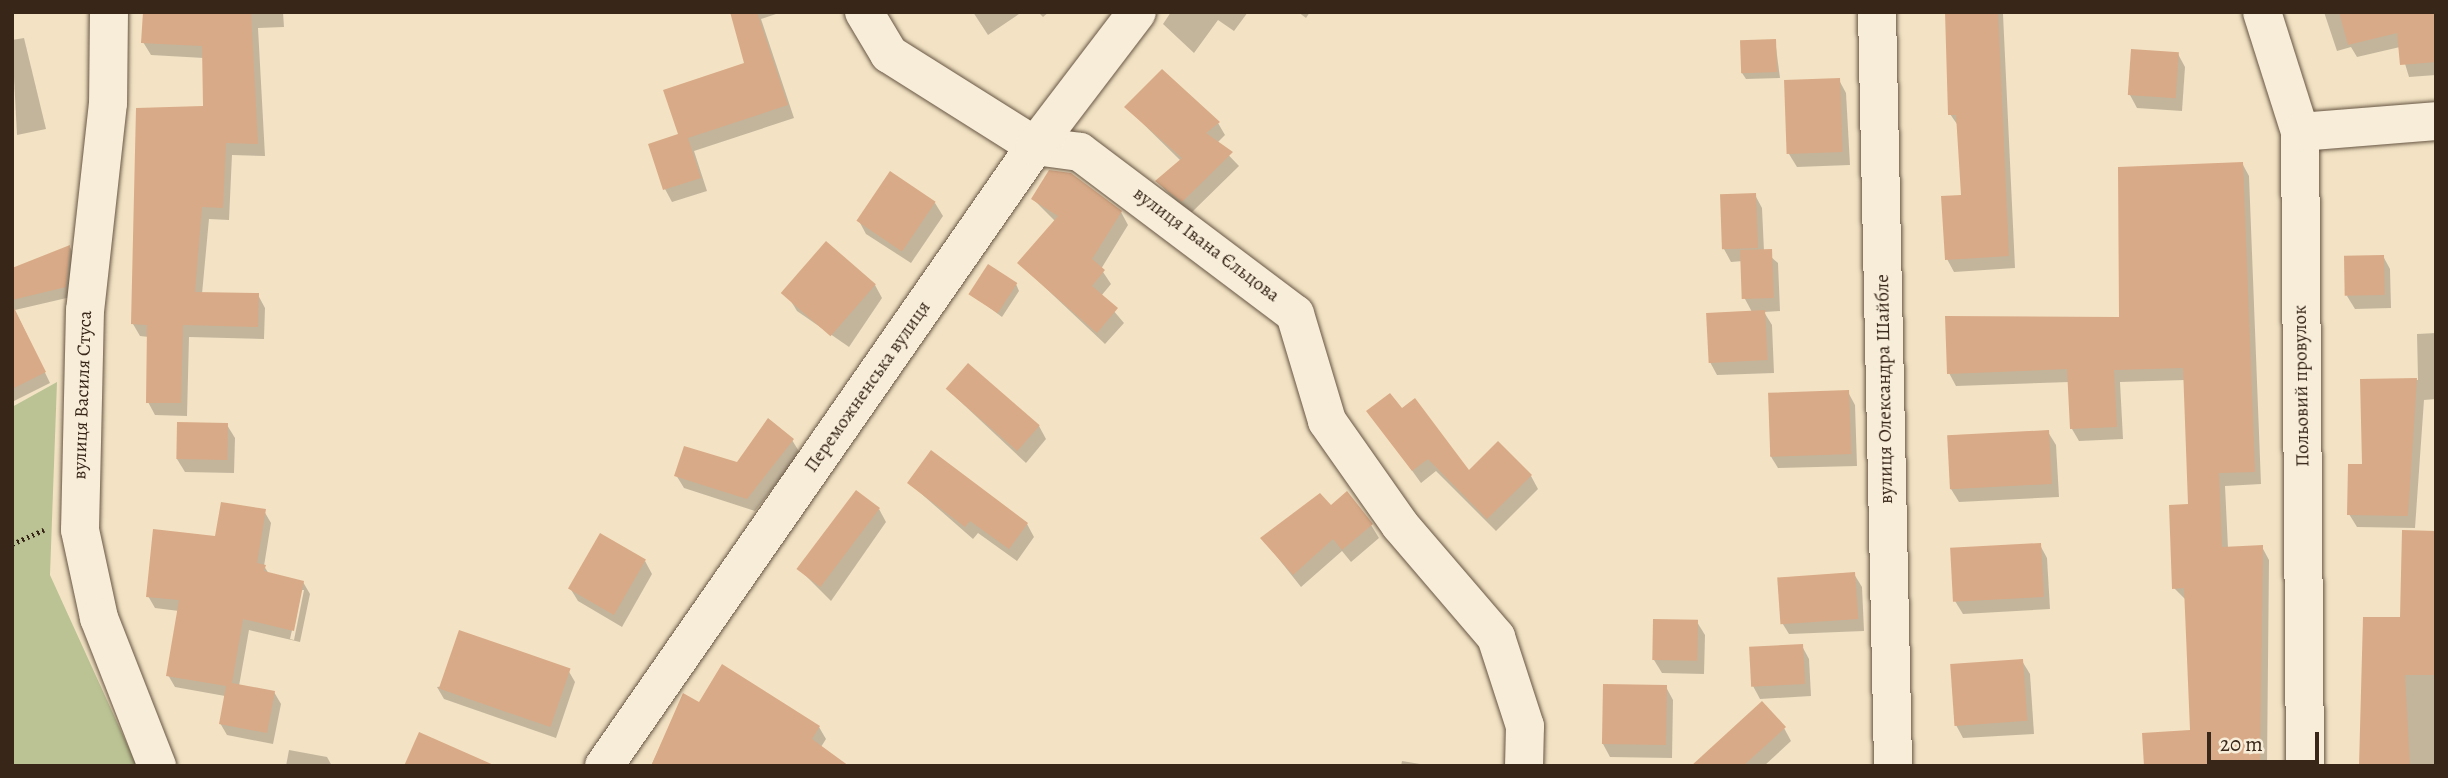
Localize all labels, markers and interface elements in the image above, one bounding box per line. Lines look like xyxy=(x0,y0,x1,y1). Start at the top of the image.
street label: вулиця Івана Єльцова xyxy=(1128,183,1284,307)
street label: вулиця Олександра Шайбле xyxy=(1872,274,1898,504)
street label: Переможненська вулиця xyxy=(800,297,936,477)
street label: Польовий провулок xyxy=(2289,305,2315,467)
street label: вулиця Василя Стуса xyxy=(69,310,97,480)
scale bar xyxy=(2210,718,2322,762)
text: 20 m xyxy=(2220,730,2263,758)

